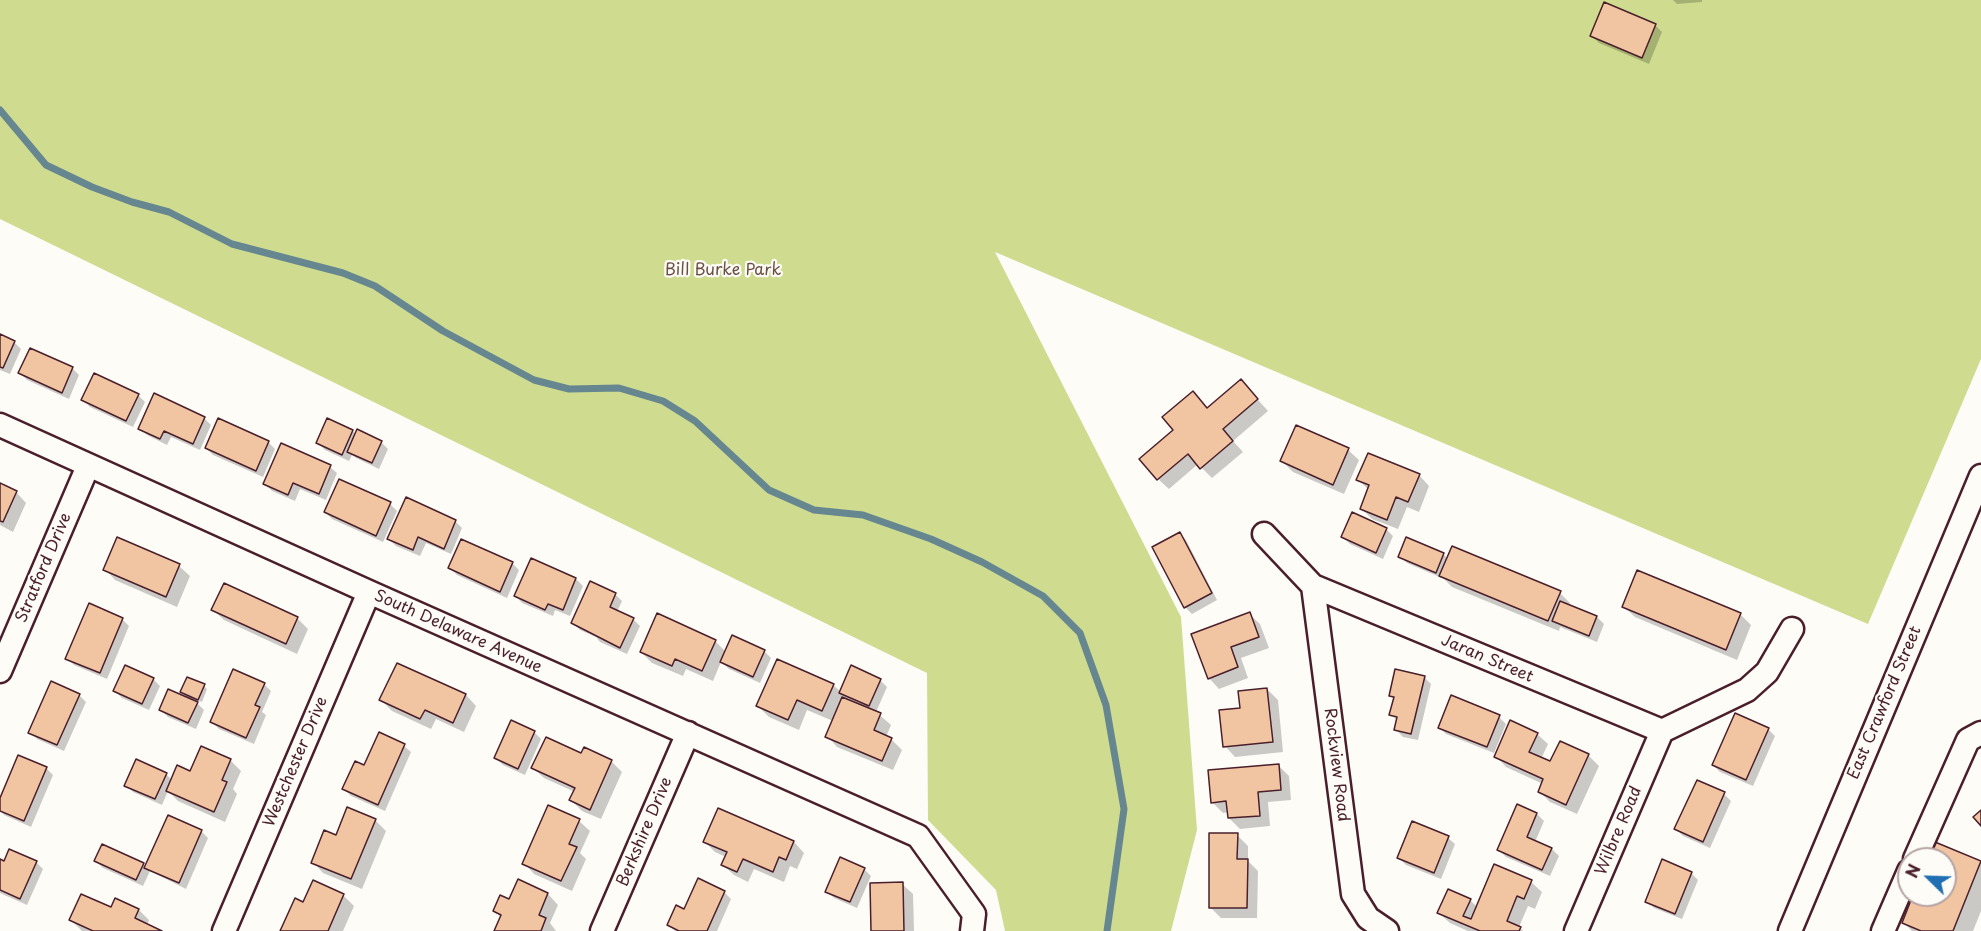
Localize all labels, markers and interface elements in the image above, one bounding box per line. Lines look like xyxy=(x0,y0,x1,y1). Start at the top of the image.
park label: Bill Burke Park xyxy=(665,261,781,281)
street label: Stratford Drive xyxy=(12,510,76,626)
street label: South Delaware Avenue xyxy=(371,586,545,678)
street label: East Crawford Street xyxy=(1844,624,1926,782)
street label: Jaran Street xyxy=(1438,631,1536,687)
street label: Westchester Drive xyxy=(260,694,332,830)
street label: Rockview Road xyxy=(1319,707,1353,823)
street label: Berkshire Drive xyxy=(613,774,677,890)
street label: Wilbre Road xyxy=(1592,784,1646,878)
north arrow xyxy=(1897,847,1957,907)
text: N xyxy=(1899,860,1926,881)

